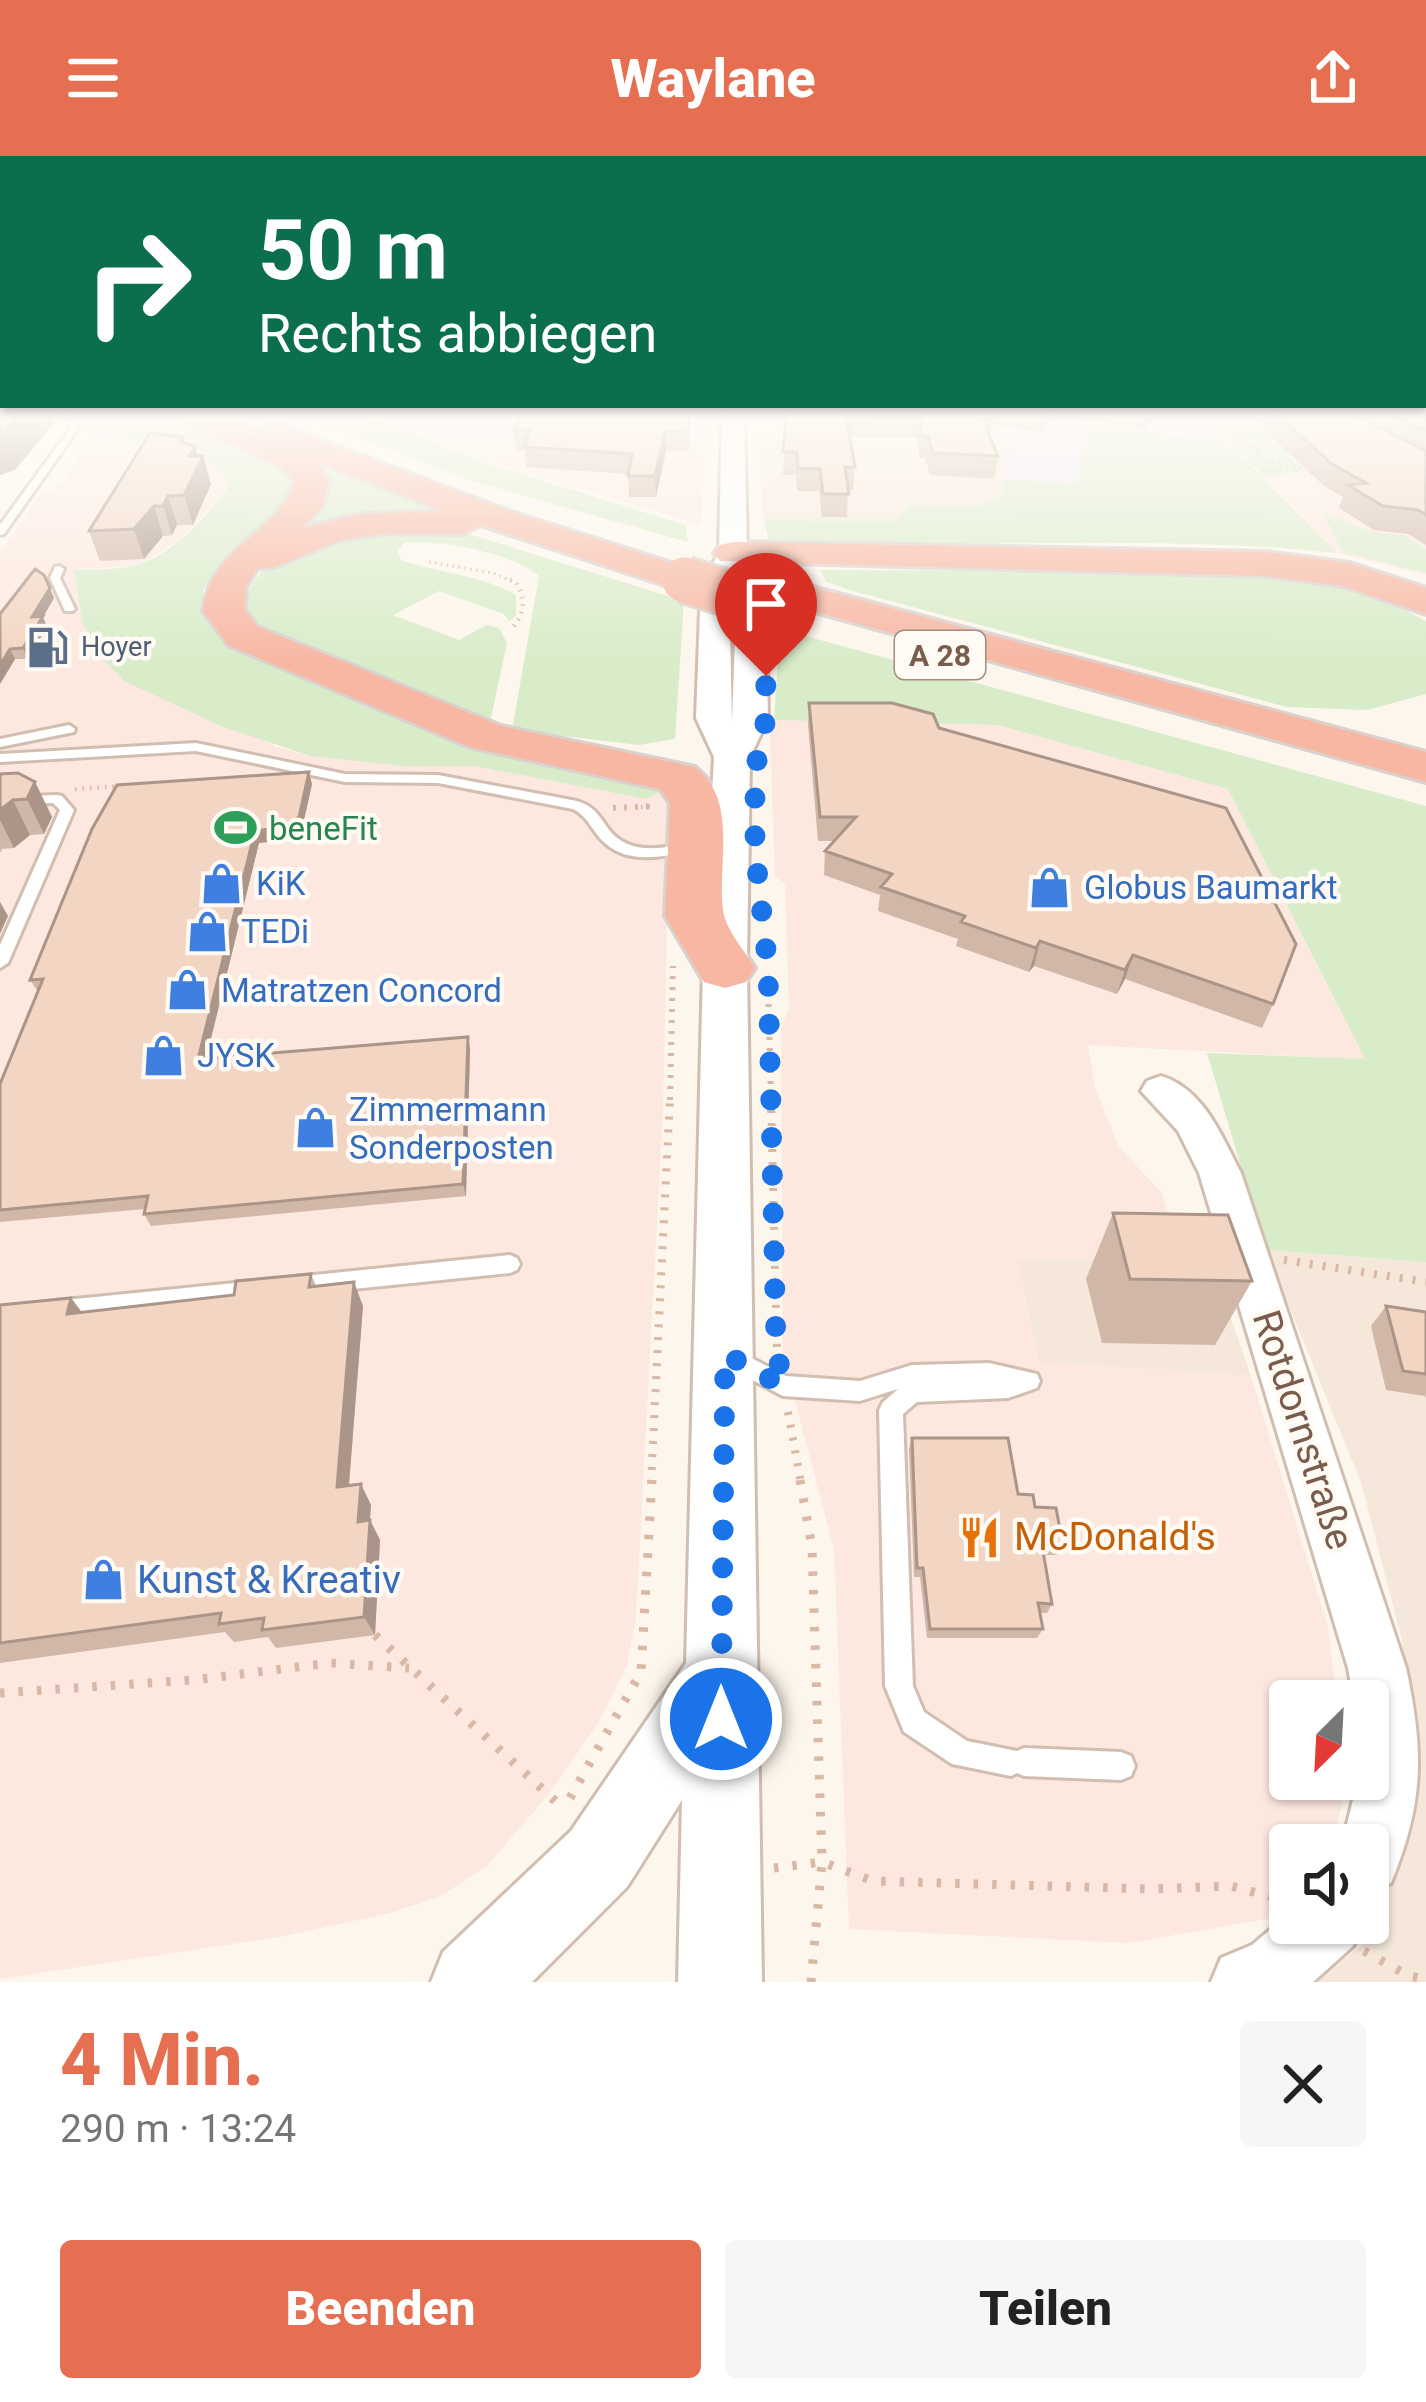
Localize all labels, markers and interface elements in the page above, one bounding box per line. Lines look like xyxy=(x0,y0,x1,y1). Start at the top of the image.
icon: menu xyxy=(60,45,126,111)
icon: share xyxy=(1300,45,1366,111)
text: Waylane xyxy=(610,47,816,110)
text: 50 m xyxy=(258,201,448,300)
icon: right xyxy=(60,204,216,360)
text: Rechts abbiegen xyxy=(258,302,657,365)
pin xyxy=(715,553,817,676)
icon: arrive xyxy=(733,571,799,637)
fuel station icon: Hoyer xyxy=(24,624,70,670)
place label: Hoyer xyxy=(81,631,152,663)
road number: A 28 xyxy=(895,631,985,679)
sports icon: beneFit xyxy=(212,805,258,851)
place label: beneFit xyxy=(269,809,378,848)
shop icon: KiK xyxy=(199,860,245,906)
place label: KiK xyxy=(256,864,306,903)
shop icon: Globus Baumarkt xyxy=(1027,864,1073,910)
place label: Globus Baumarkt xyxy=(1084,868,1338,907)
shop icon: TEDi xyxy=(184,908,230,954)
place label: TEDi xyxy=(241,912,309,951)
shop icon: Matratzen Concord xyxy=(164,967,210,1013)
place label: Matratzen Concord xyxy=(221,971,502,1010)
shop icon: JYSK xyxy=(140,1032,186,1078)
place label: JYSK xyxy=(197,1036,275,1075)
place label: Zimmermann Sonderposten xyxy=(349,1090,554,1167)
shop icon: Zimmermann Sonderposten xyxy=(292,1105,338,1151)
street label: Rotdornstraße xyxy=(1243,1305,1363,1555)
restaurant icon: McDonald's xyxy=(957,1514,1003,1560)
place label: McDonald's xyxy=(1014,1514,1216,1560)
shop icon: Kunst & Kreativ xyxy=(80,1557,126,1603)
place label: Kunst & Kreativ xyxy=(137,1557,401,1603)
position arrow xyxy=(658,1656,784,1782)
north arrow xyxy=(1269,1680,1389,1800)
map controls xyxy=(1269,1680,1389,1944)
button: sound xyxy=(1269,1824,1389,1944)
text: 4 Min. xyxy=(60,2018,264,2103)
button: close xyxy=(1240,2021,1366,2147)
text: 290 m · 13:24 xyxy=(60,2106,296,2152)
button: Beenden xyxy=(60,2240,701,2378)
button: Teilen xyxy=(725,2240,1366,2378)

